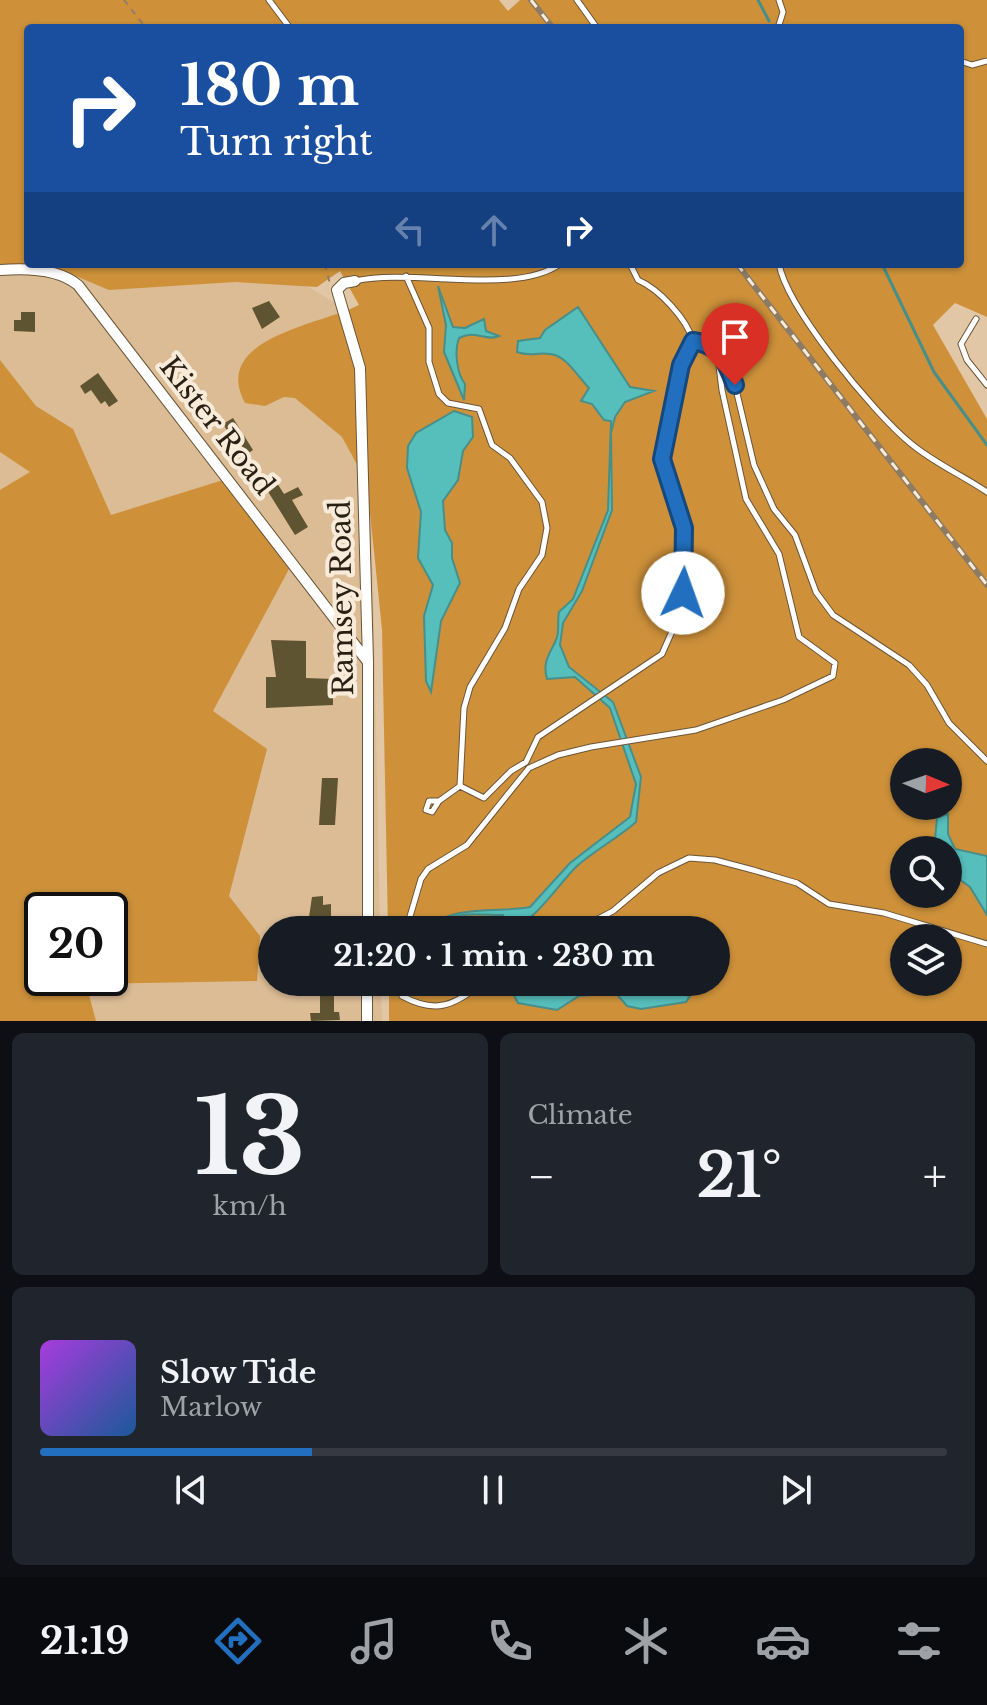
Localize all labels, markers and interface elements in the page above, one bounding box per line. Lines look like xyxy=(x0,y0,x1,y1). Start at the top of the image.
text: 180 m xyxy=(180,51,359,120)
icon: right xyxy=(48,56,152,160)
text: Turn right xyxy=(180,120,373,165)
icon: left xyxy=(388,208,432,252)
icon: ahead xyxy=(472,208,516,252)
icon: right xyxy=(556,208,600,252)
pin xyxy=(701,303,769,385)
icon: arrive xyxy=(713,315,757,359)
street label: Kister Road xyxy=(152,350,282,502)
street label: Ramsey Road xyxy=(323,500,361,696)
position arrow xyxy=(641,551,725,635)
north arrow xyxy=(890,748,962,820)
map controls xyxy=(890,748,962,996)
button: search xyxy=(890,836,962,908)
speed limit sign: 20 xyxy=(24,892,128,996)
button: layers xyxy=(890,924,962,996)
text: 21:20 · 1 min · 230 m xyxy=(333,937,655,974)
text: 13 xyxy=(194,1073,306,1202)
text: Climate xyxy=(528,1099,633,1131)
text: 21° xyxy=(696,1139,782,1213)
text: − xyxy=(528,1149,555,1204)
text: + xyxy=(923,1149,947,1204)
text: km/h xyxy=(213,1190,287,1222)
text: Slow Tide xyxy=(160,1354,316,1391)
text: Marlow xyxy=(160,1391,262,1423)
icon: previous xyxy=(169,1468,213,1512)
icon: pause xyxy=(471,1468,515,1512)
icon: next xyxy=(774,1468,818,1512)
icon: directions xyxy=(210,1613,266,1669)
icon: music xyxy=(346,1613,402,1669)
icon: phone xyxy=(482,1613,538,1669)
icon: climate xyxy=(618,1613,674,1669)
icon: car xyxy=(755,1613,811,1669)
icon: filters xyxy=(891,1613,947,1669)
text: 21:19 xyxy=(40,1619,129,1664)

